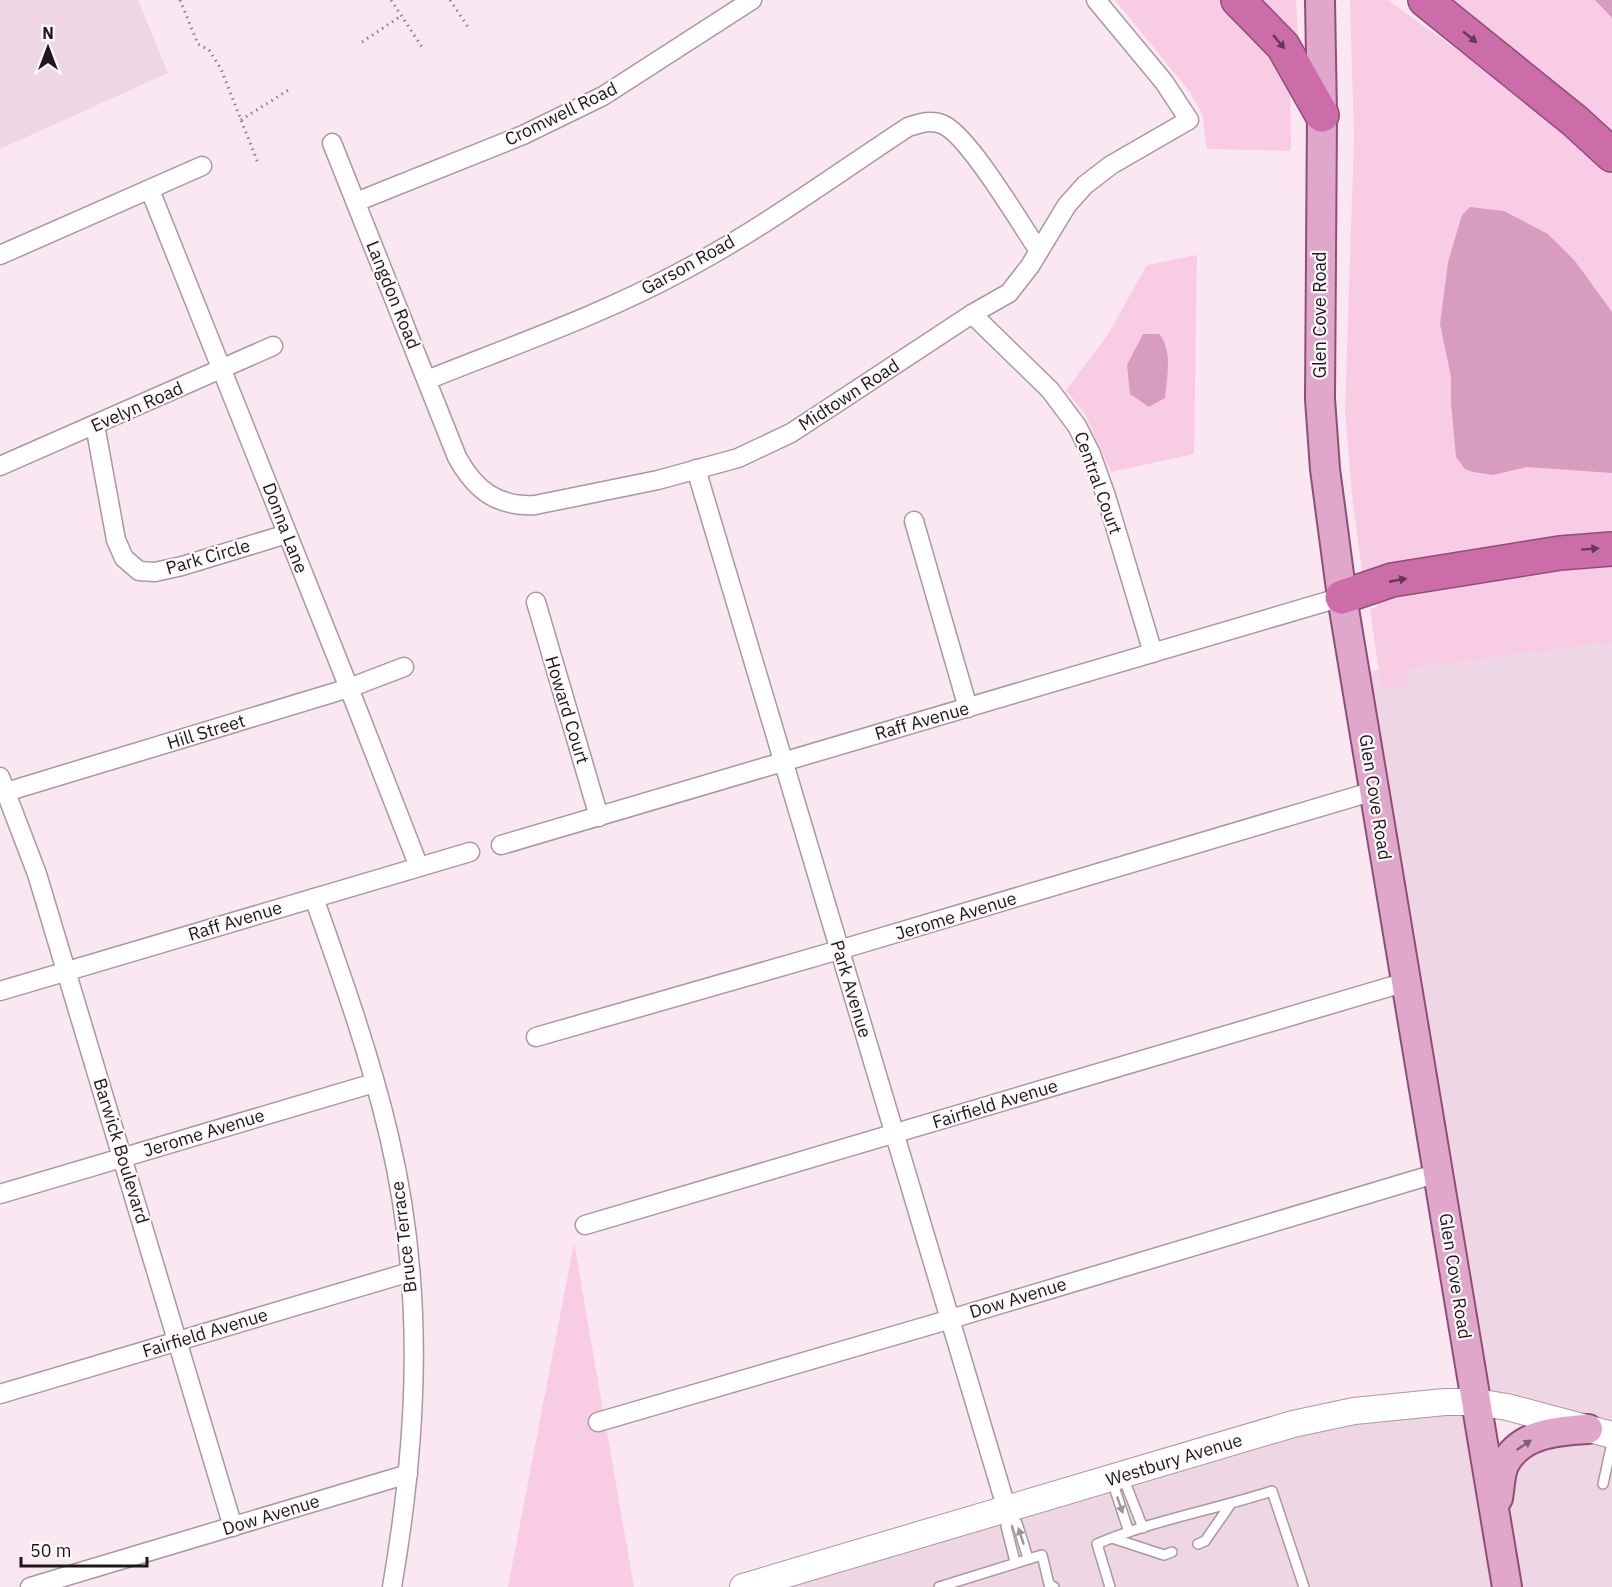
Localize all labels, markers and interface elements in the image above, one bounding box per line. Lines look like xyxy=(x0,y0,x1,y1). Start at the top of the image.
north arrow xyxy=(18,18,78,78)
text: N xyxy=(42,23,54,43)
one-way arrow xyxy=(1463,30,1478,42)
one-way arrow xyxy=(1272,34,1285,49)
street label: Cromwell Road xyxy=(501,76,621,151)
street label: Garson Road xyxy=(637,229,739,300)
street label: Langdon Road xyxy=(361,237,426,352)
street label: Glen Cove Road xyxy=(1308,251,1331,379)
street label: Midtown Road xyxy=(794,353,903,436)
street label: Evelyn Road xyxy=(87,376,187,437)
street label: Central Court xyxy=(1069,428,1128,537)
street label: Donna Lane xyxy=(258,479,313,576)
street label: Park Circle xyxy=(163,533,253,580)
one-way arrow xyxy=(1581,545,1600,554)
one-way arrow xyxy=(1388,575,1407,584)
street label: Howard Court xyxy=(540,653,595,767)
street label: Raff Avenue xyxy=(872,696,972,745)
street label: Hill Street xyxy=(164,709,248,754)
street label: Glen Cove Road xyxy=(1354,732,1397,861)
street label: Jerome Avenue xyxy=(892,886,1019,945)
street label: Raff Avenue xyxy=(185,895,285,946)
street label: Park Avenue xyxy=(826,937,877,1041)
street label: Fairfield Avenue xyxy=(929,1073,1060,1134)
street label: Barwick Boulevard xyxy=(88,1075,155,1226)
street label: Jerome Avenue xyxy=(140,1103,267,1162)
street label: Bruce Terrace xyxy=(385,1180,422,1294)
street label: Glen Cove Road xyxy=(1434,1211,1477,1340)
street label: Dow Avenue xyxy=(967,1272,1069,1323)
street label: Fairfield Avenue xyxy=(139,1302,270,1363)
street label: Westbury Avenue xyxy=(1103,1428,1245,1491)
one-way arrow xyxy=(1515,1439,1532,1450)
street label: Dow Avenue xyxy=(220,1489,322,1540)
one-way arrow xyxy=(1116,1497,1125,1515)
one-way arrow xyxy=(1016,1527,1026,1545)
scale bar xyxy=(21,1530,147,1568)
text: 50 m xyxy=(30,1539,72,1562)

